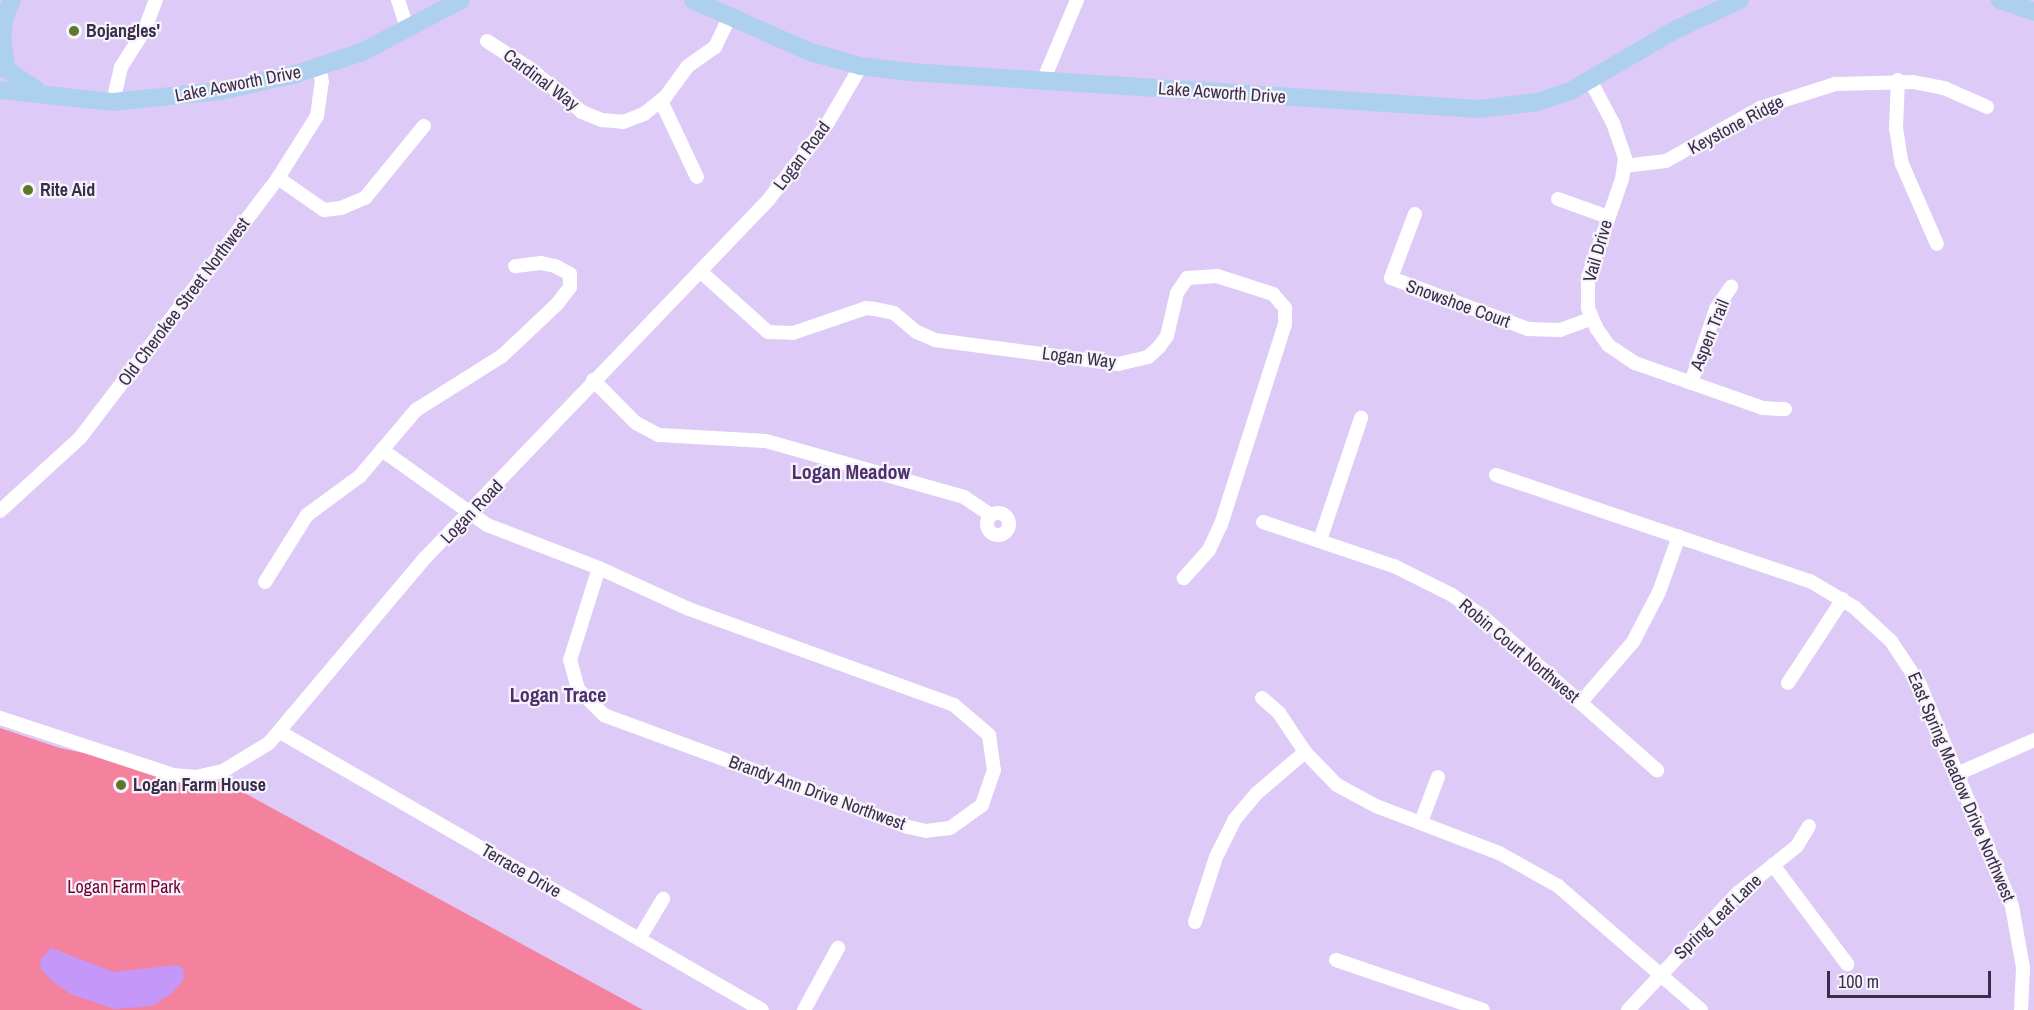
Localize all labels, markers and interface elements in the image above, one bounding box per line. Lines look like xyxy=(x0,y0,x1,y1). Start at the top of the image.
place label: Bojangles' xyxy=(86,20,160,42)
marker: Bojangles' xyxy=(67,24,81,38)
street label: Cardinal Way xyxy=(499,45,583,115)
street label: Lake Acworth Drive xyxy=(173,61,303,107)
street label: Lake Acworth Drive xyxy=(1157,78,1287,108)
street label: Keystone Ridge xyxy=(1685,91,1787,159)
street label: Logan Road xyxy=(769,117,835,195)
place label: Rite Aid xyxy=(40,179,96,201)
marker: Rite Aid xyxy=(21,183,35,197)
street label: Old Cherokee Street Northwest xyxy=(114,214,254,390)
street label: Vail Drive xyxy=(1579,217,1617,285)
street label: Snowshoe Court xyxy=(1403,275,1513,333)
street label: Aspen Trail xyxy=(1686,296,1734,374)
street label: Logan Way xyxy=(1041,343,1117,373)
district label: Logan Meadow xyxy=(792,459,910,483)
street label: Logan Road xyxy=(436,476,508,548)
street label: Robin Court Northwest xyxy=(1455,594,1583,708)
street label: East Spring Meadow Drive Northwest xyxy=(1903,669,2019,905)
district label: Logan Trace xyxy=(510,682,606,706)
street label: Brandy Ann Drive Northwest xyxy=(725,751,909,835)
place label: Logan Farm House xyxy=(133,774,266,796)
marker: Logan Farm House xyxy=(114,778,128,792)
street label: Terrace Drive xyxy=(477,840,565,902)
street label: Spring Leaf Lane xyxy=(1670,870,1766,964)
park label: Logan Farm Park xyxy=(67,876,181,898)
scale bar xyxy=(1830,959,1994,997)
text: 100 m xyxy=(1838,969,1879,994)

